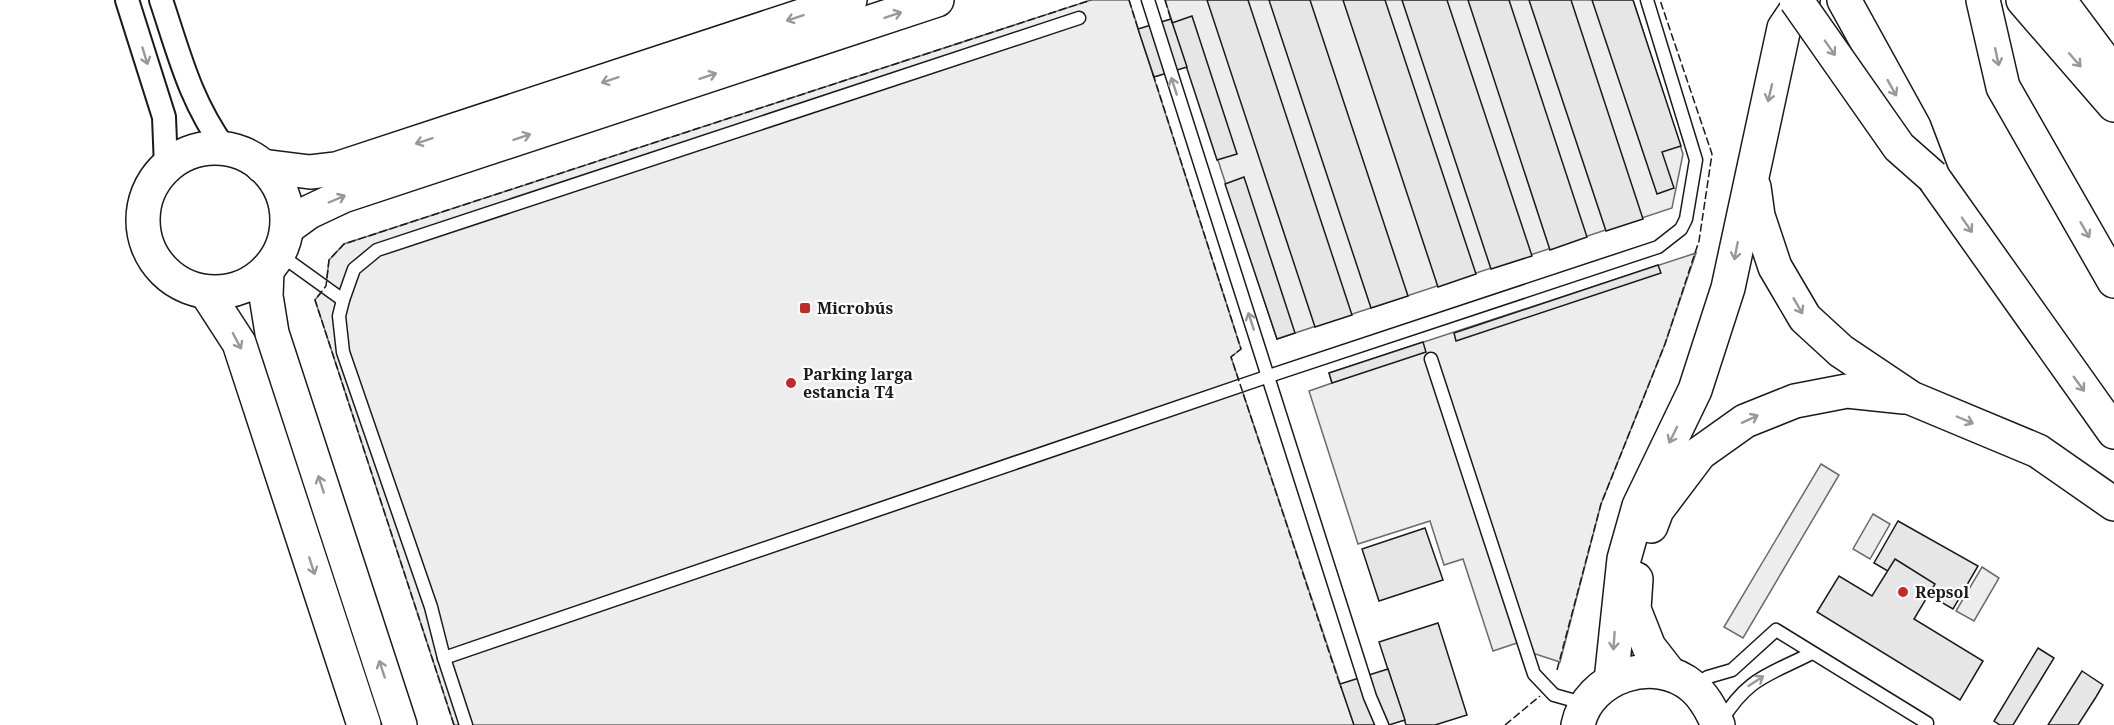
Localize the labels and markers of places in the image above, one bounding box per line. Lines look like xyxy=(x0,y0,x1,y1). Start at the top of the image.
place label: Microbús xyxy=(817,297,894,319)
marker: Microbús xyxy=(798,301,812,315)
place label: Parking larga estancia T4 xyxy=(803,363,913,403)
marker: Parking larga estancia T4 xyxy=(784,376,798,390)
place label: Repsol xyxy=(1915,581,1969,603)
marker: Repsol xyxy=(1896,585,1910,599)

